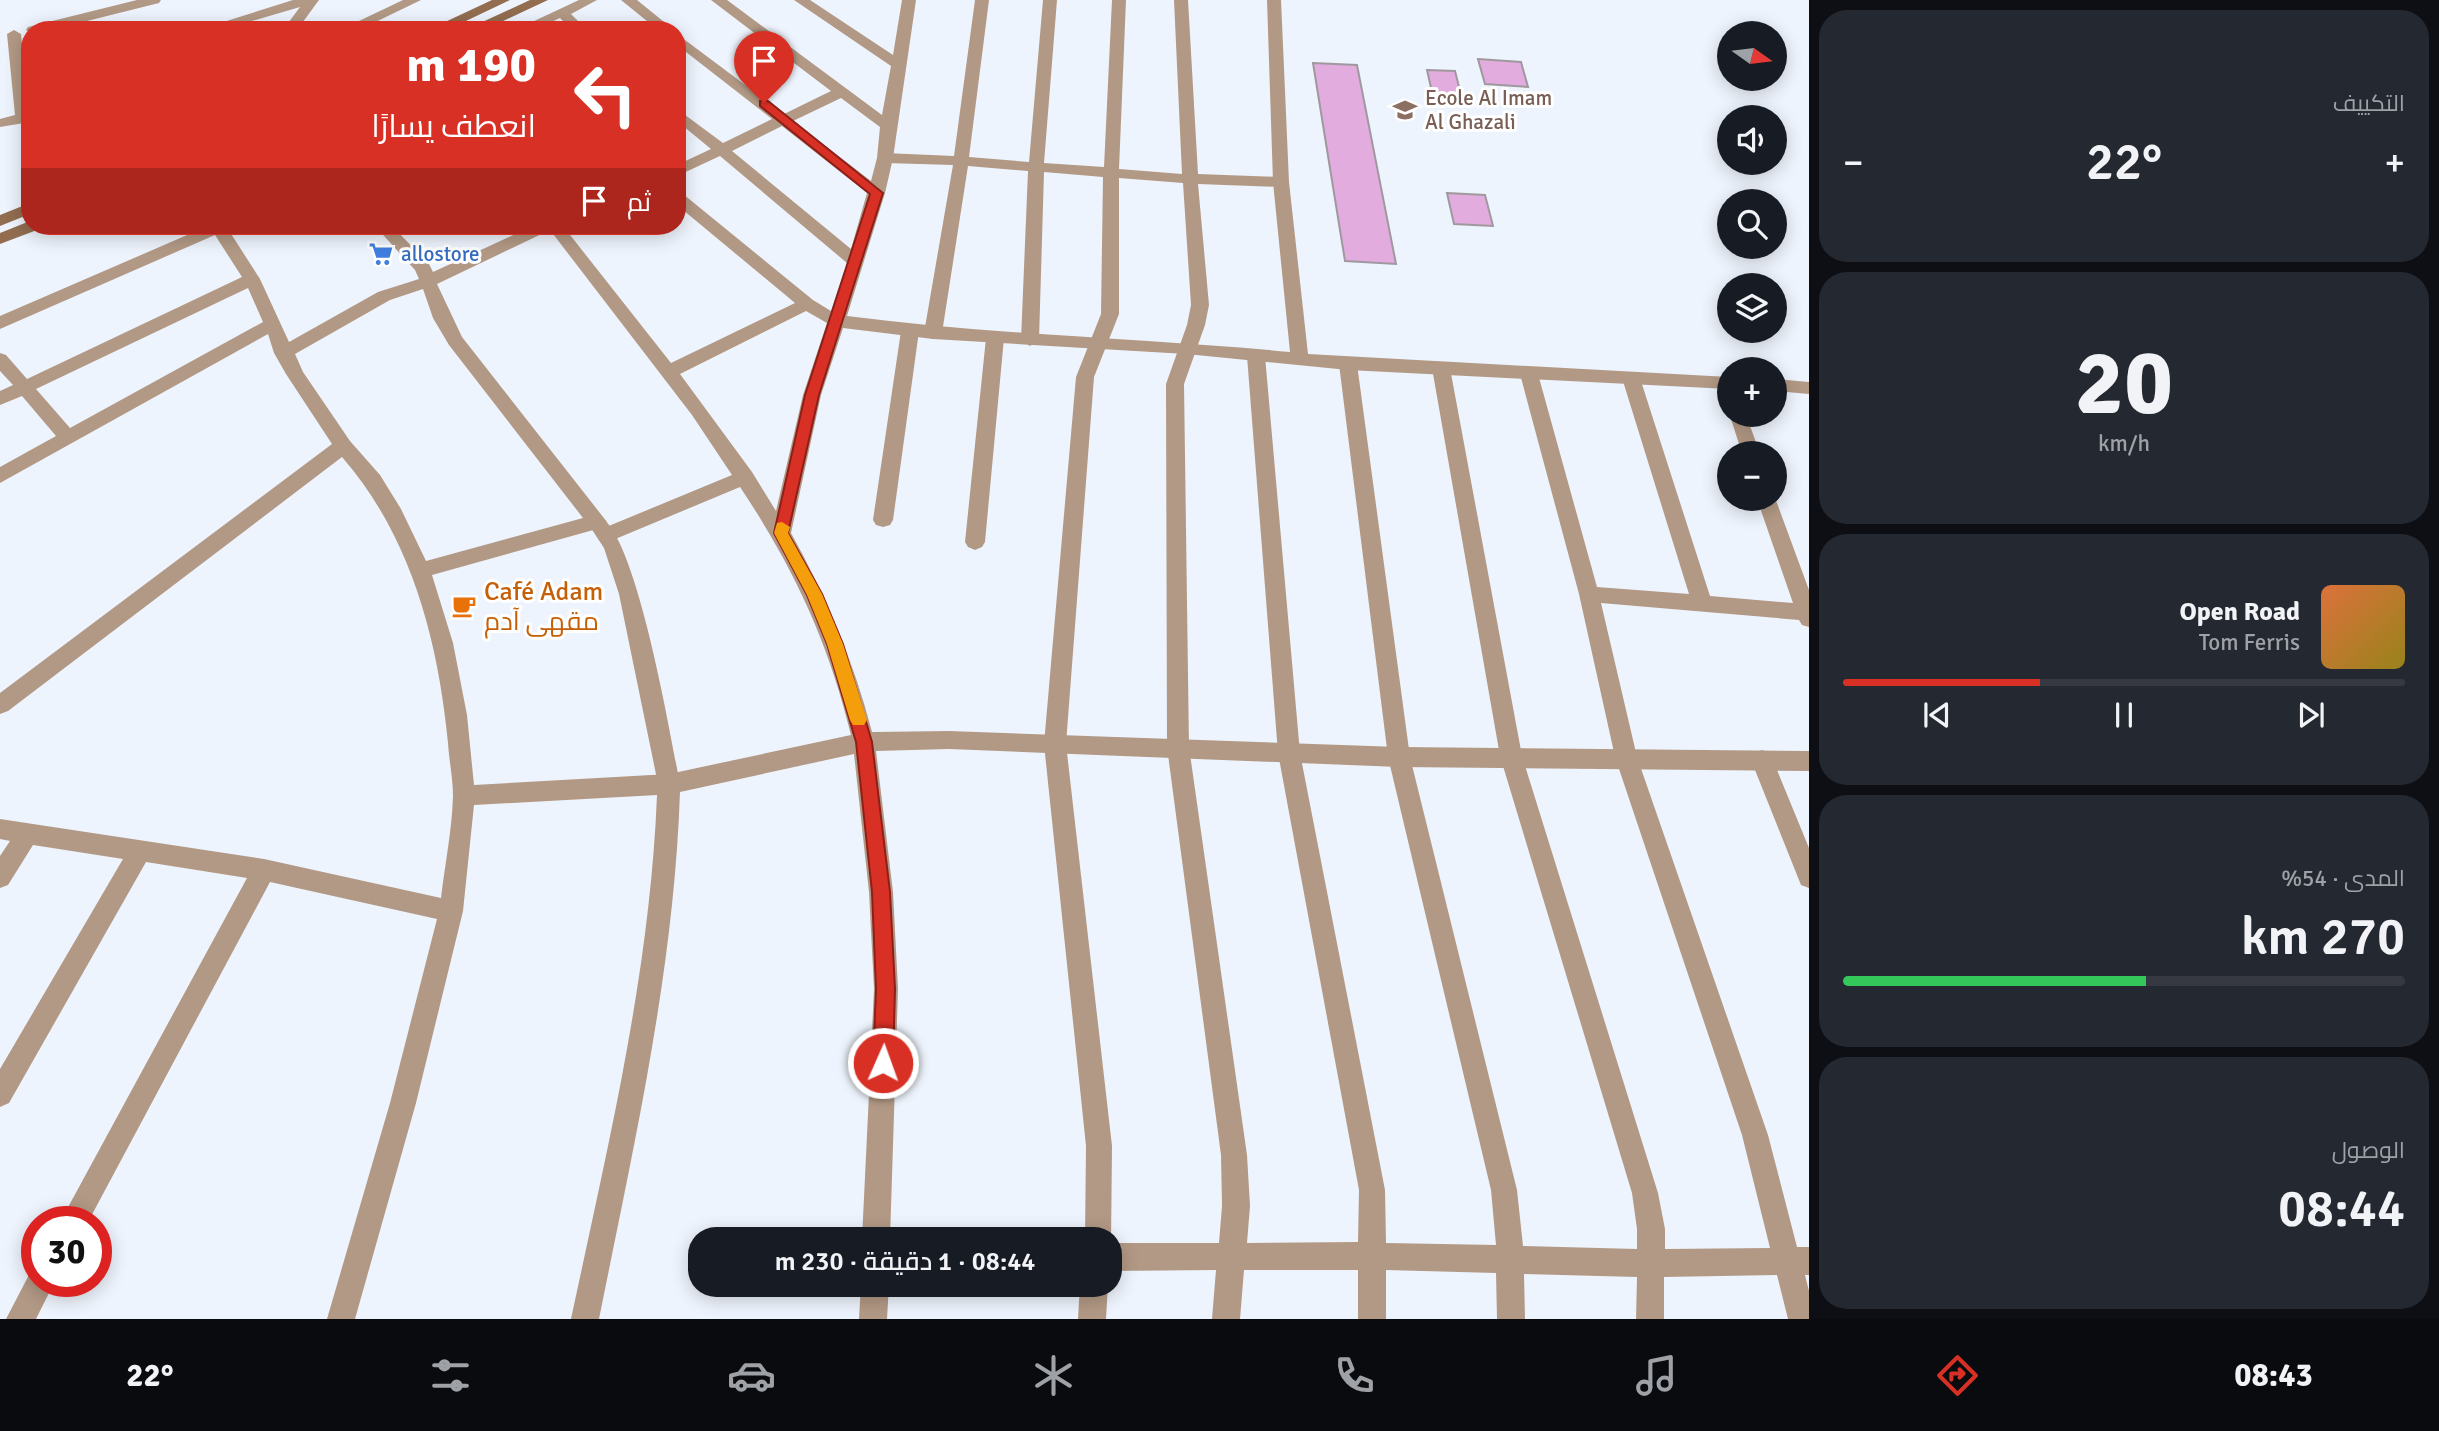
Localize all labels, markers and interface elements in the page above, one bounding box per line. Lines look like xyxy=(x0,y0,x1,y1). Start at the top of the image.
north arrow xyxy=(1717,21,1787,91)
map controls xyxy=(1717,21,1787,511)
pin xyxy=(734,31,794,103)
text: 190 m xyxy=(406,35,536,95)
icon: arrive xyxy=(745,42,783,80)
icon: left xyxy=(560,49,651,140)
place label: Ecole Al Imam Al Ghazali xyxy=(1425,85,1552,135)
text: التكييف xyxy=(2333,89,2405,118)
school or university icon: Ecole Al Imam Al Ghazali xyxy=(1391,96,1419,124)
button: sound xyxy=(1717,105,1787,175)
text: انعطف يسارًا xyxy=(371,107,536,146)
text: 22° xyxy=(2086,130,2162,194)
text: − xyxy=(1843,139,1864,186)
text: + xyxy=(2384,139,2405,186)
icon: arrive xyxy=(575,182,613,220)
text: ثم xyxy=(627,187,651,219)
button: search xyxy=(1717,189,1787,259)
supermarket icon: allostore xyxy=(367,240,395,268)
place label: allostore xyxy=(401,241,480,267)
button: layers xyxy=(1717,273,1787,343)
text: 20 xyxy=(2075,327,2173,440)
button: + xyxy=(1717,357,1787,427)
text: km/h xyxy=(2098,429,2150,458)
button: − xyxy=(1717,441,1787,511)
place label: Café Adam مقهى آدم xyxy=(484,576,603,639)
cafe icon: Café Adam مقهى آدم xyxy=(450,592,478,620)
text: Open Road xyxy=(2179,596,2300,628)
text: Tom Ferris xyxy=(2199,628,2300,657)
icon: previous xyxy=(1918,696,1956,734)
icon: pause xyxy=(2105,696,2143,734)
icon: next xyxy=(2292,696,2330,734)
text: المدى · 54% xyxy=(2281,864,2405,893)
text: 270 km xyxy=(2241,905,2405,969)
position arrow xyxy=(846,1026,920,1100)
text: الوصول xyxy=(2332,1136,2405,1165)
text: 08:44 xyxy=(2278,1177,2405,1241)
speed limit sign: 30 xyxy=(21,1206,112,1297)
text: 08:44 · 1 دقيقة · 230 m xyxy=(775,1246,1035,1278)
icon: filters xyxy=(426,1351,475,1400)
icon: car xyxy=(727,1351,776,1400)
icon: climate xyxy=(1029,1351,1078,1400)
icon: phone xyxy=(1330,1351,1379,1400)
icon: music xyxy=(1632,1351,1681,1400)
icon: directions xyxy=(1933,1351,1982,1400)
text: 22° xyxy=(126,1356,174,1395)
text: 08:43 xyxy=(2234,1356,2313,1395)

